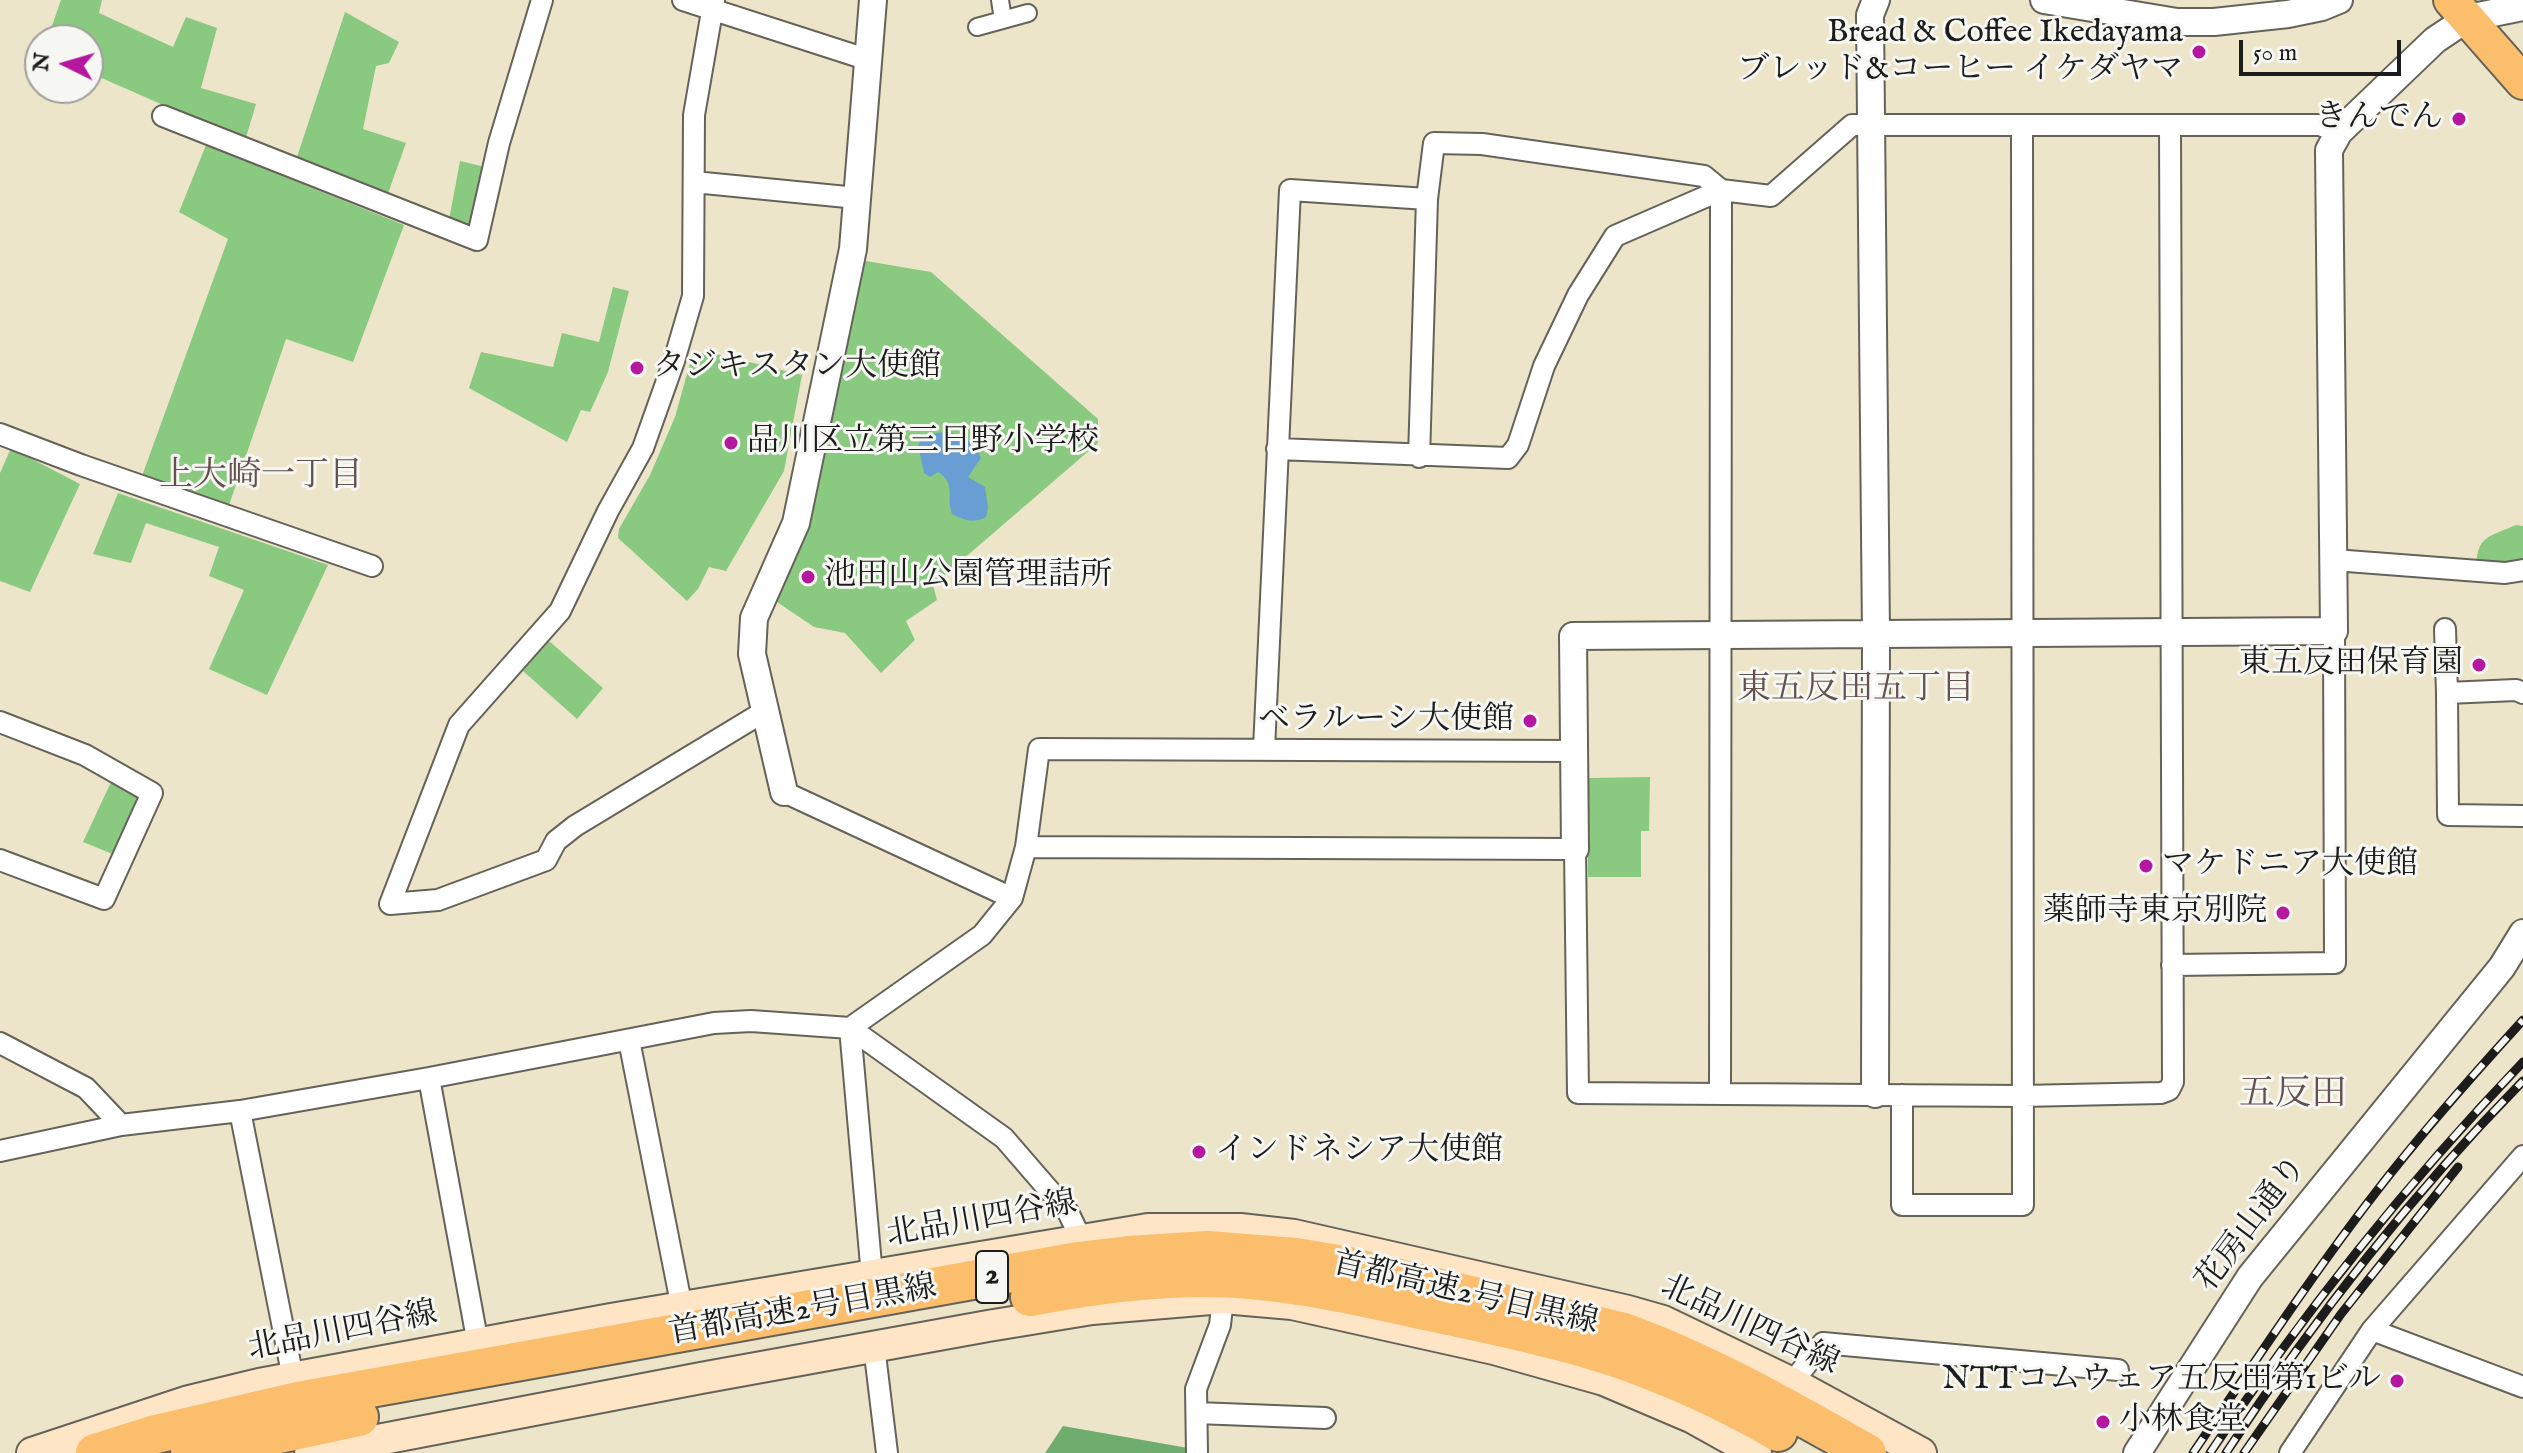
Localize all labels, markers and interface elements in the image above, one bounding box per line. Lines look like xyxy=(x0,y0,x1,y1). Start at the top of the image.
place label: Bread & Coffee Ikedayama ブレッド&コーヒー イケダヤマ xyxy=(1737,15,2183,90)
north arrow xyxy=(24,24,104,104)
scale bar xyxy=(2243,24,2405,74)
text: 50 m xyxy=(2253,38,2297,69)
marker: Bread & Coffee Ikedayama ブレッド&コーヒー イケダヤマ xyxy=(2190,43,2208,61)
text: N xyxy=(27,51,57,73)
place label: きんでん xyxy=(2315,100,2443,138)
marker: きんでん xyxy=(2450,110,2468,128)
place label: タジキスタン大使館 xyxy=(653,349,941,387)
marker: タジキスタン大使館 xyxy=(628,359,646,377)
place label: 品川区立第三日野小学校 xyxy=(747,424,1099,462)
marker: 品川区立第三日野小学校 xyxy=(722,434,740,452)
district label: 上大崎一丁目 xyxy=(159,458,363,498)
place label: 池田山公園管理詰所 xyxy=(824,558,1112,596)
marker: 池田山公園管理詰所 xyxy=(799,568,817,586)
place label: 東五反田保育園 xyxy=(2239,646,2463,684)
marker: 東五反田保育園 xyxy=(2470,656,2488,674)
district label: 東五反田五丁目 xyxy=(1737,671,1975,711)
place label: ベラルーシ大使館 xyxy=(1258,702,1514,740)
marker: ベラルーシ大使館 xyxy=(1521,712,1539,730)
place label: マケドニア大使館 xyxy=(2162,847,2418,885)
marker: マケドニア大使館 xyxy=(2137,857,2155,875)
place label: 薬師寺東京別院 xyxy=(2043,894,2267,932)
marker: 薬師寺東京別院 xyxy=(2274,904,2292,922)
district label: 五反田 xyxy=(2239,1075,2347,1119)
place label: インドネシア大使館 xyxy=(1215,1133,1503,1171)
marker: インドネシア大使館 xyxy=(1190,1143,1208,1161)
street label: 花房山通り xyxy=(2190,1150,2316,1300)
street label: 北品川四谷線 xyxy=(884,1185,1080,1257)
street label: 首都高速2号目黒線 xyxy=(1329,1246,1601,1344)
road number: 2 xyxy=(976,1251,1008,1303)
street label: 北品川四谷線 xyxy=(1654,1269,1844,1385)
street label: 首都高速2号目黒線 xyxy=(666,1270,940,1354)
street label: 北品川四谷線 xyxy=(245,1296,441,1370)
place label: NTTコムウェア五反田第1ビル xyxy=(1942,1362,2381,1400)
marker: NTTコムウェア五反田第1ビル xyxy=(2388,1372,2406,1390)
place label: 小林食堂 xyxy=(2119,1403,2247,1441)
marker: 小林食堂 xyxy=(2094,1413,2112,1431)

